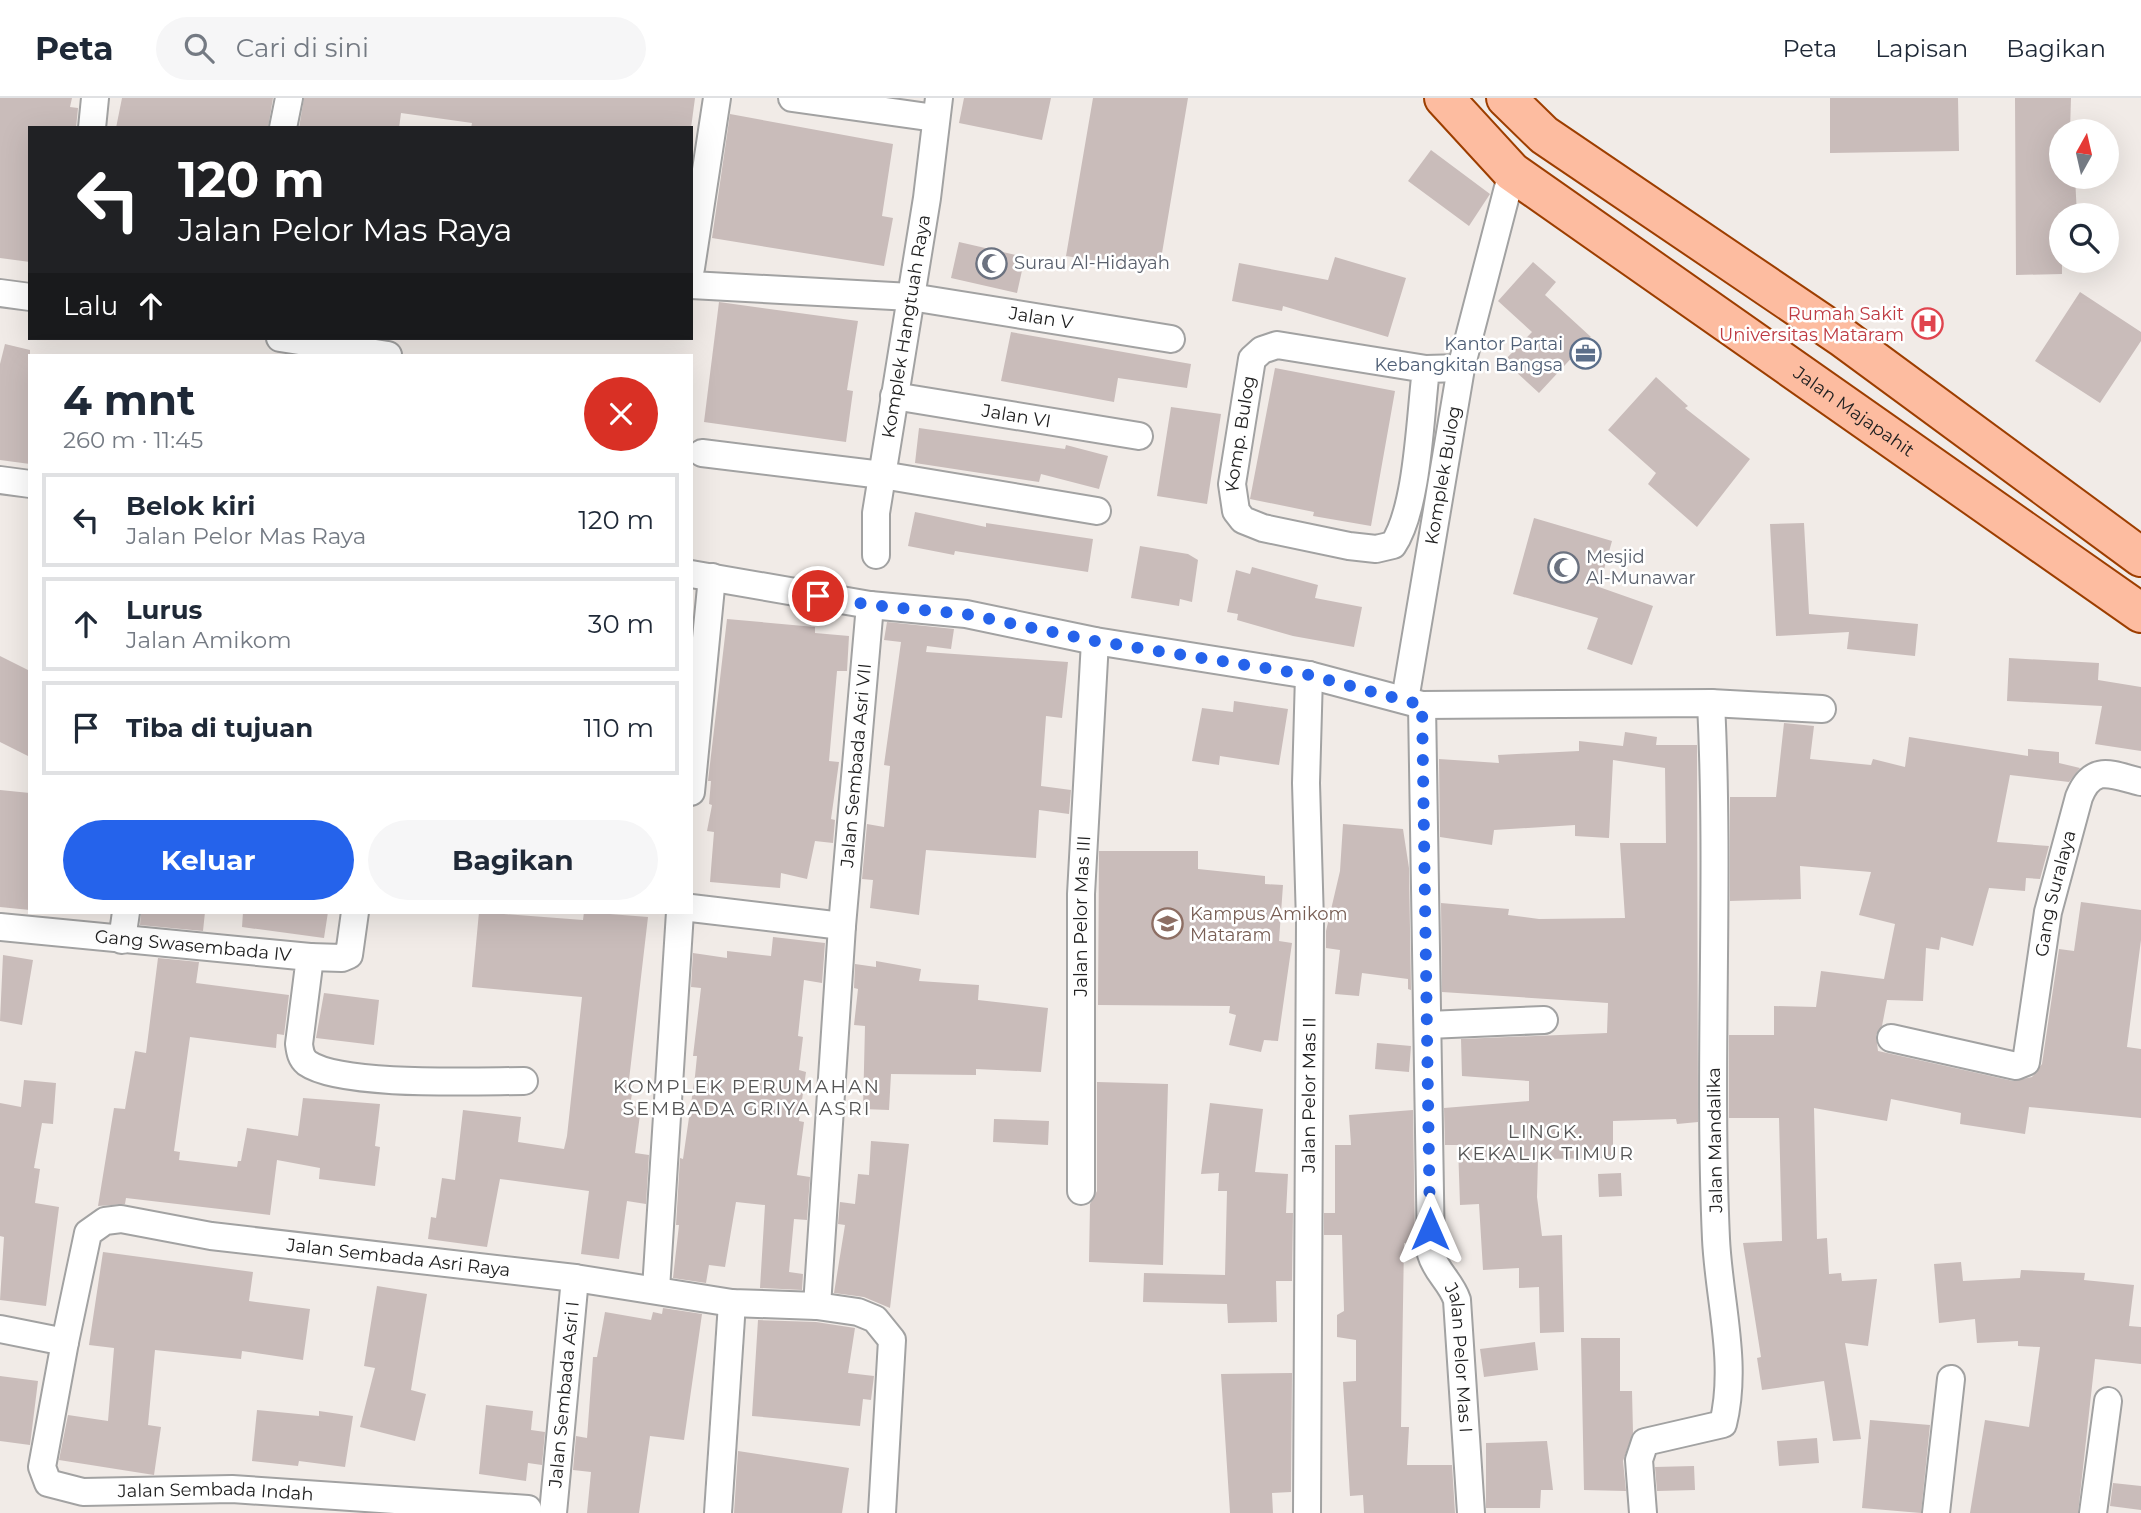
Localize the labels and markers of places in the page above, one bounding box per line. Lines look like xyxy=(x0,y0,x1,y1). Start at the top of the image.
mosque icon: Surau Al-Hidayah xyxy=(974,246,1008,280)
place label: Surau Al-Hidayah xyxy=(1014,252,1170,274)
place label: Rumah Sakit Universitas Mataram xyxy=(1719,303,1904,346)
hospital icon: Rumah Sakit Universitas Mataram xyxy=(1910,307,1944,341)
place label: Kantor Partai Kebangkitan Bangsa xyxy=(1375,333,1563,376)
office icon: Kantor Partai Kebangkitan Bangsa xyxy=(1569,337,1603,371)
place label: Mesjid Al-Munawar xyxy=(1586,546,1696,589)
mosque icon: Mesjid Al-Munawar xyxy=(1546,550,1580,584)
pin xyxy=(788,566,848,626)
place label: Kampus Amikom Mataram xyxy=(1190,903,1348,946)
school or university icon: Kampus Amikom Mataram xyxy=(1150,907,1184,941)

